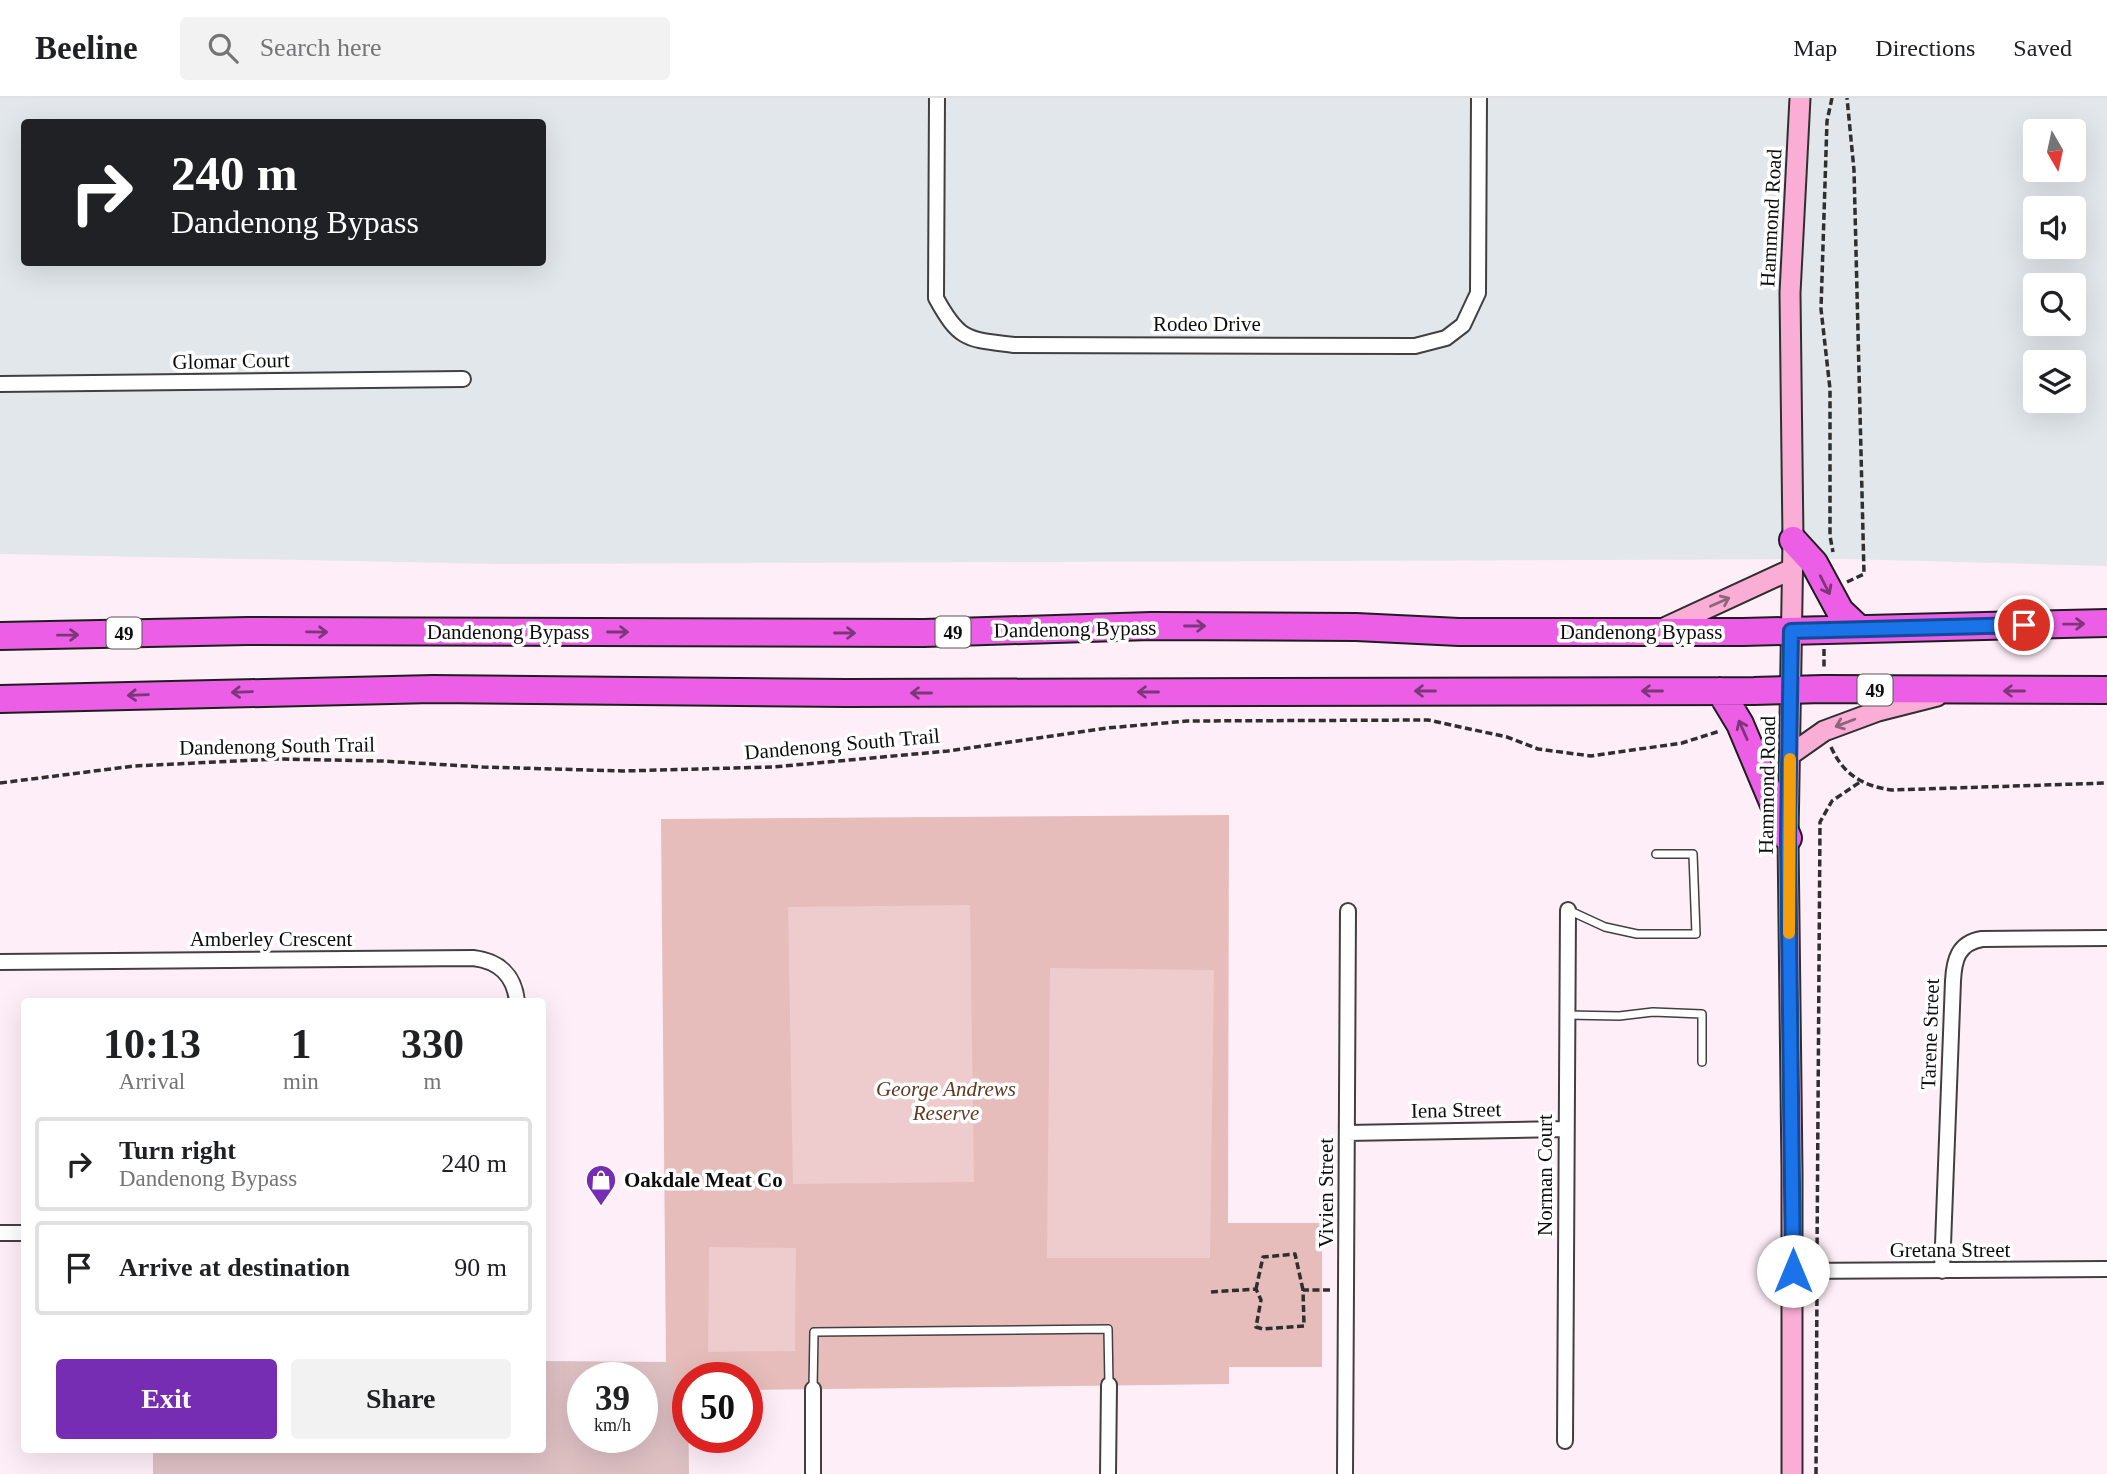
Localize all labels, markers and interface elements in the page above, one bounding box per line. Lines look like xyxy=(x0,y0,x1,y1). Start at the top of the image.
search box xyxy=(180,17,670,80)
icon: search xyxy=(204,29,242,67)
text: Beeline xyxy=(35,30,138,66)
text: Search here xyxy=(260,33,382,62)
text: Map xyxy=(1793,35,1837,61)
text: Directions xyxy=(1875,35,1975,61)
text: Saved xyxy=(2013,35,2072,61)
north arrow xyxy=(2023,119,2086,182)
map controls xyxy=(2023,119,2086,413)
text: 240 m xyxy=(171,146,298,201)
icon: right xyxy=(56,147,147,238)
street label: Hammond Road xyxy=(1755,148,1787,288)
button: sound xyxy=(2023,196,2086,259)
text: Dandenong Bypass xyxy=(171,204,419,240)
button: search xyxy=(2023,273,2086,336)
street label: Rodeo Drive xyxy=(1153,312,1261,336)
street label: Glomar Court xyxy=(172,348,290,374)
button: layers xyxy=(2023,350,2086,413)
one-way arrow xyxy=(1818,574,1832,595)
one-way arrow xyxy=(1709,595,1730,608)
pin xyxy=(1994,595,2054,655)
icon: arrive xyxy=(2005,606,2043,644)
street label: Dandenong Bypass xyxy=(993,616,1157,642)
road number: 49 xyxy=(936,617,970,648)
one-way arrow xyxy=(2062,617,2085,631)
road number: 49 xyxy=(106,618,142,648)
one-way arrow xyxy=(1183,619,1206,633)
street label: Dandenong Bypass xyxy=(427,620,589,644)
street label: Dandenong Bypass xyxy=(1560,620,1722,644)
one-way arrow xyxy=(305,625,328,639)
one-way arrow xyxy=(606,625,629,639)
one-way arrow xyxy=(833,626,856,640)
one-way arrow xyxy=(56,628,79,641)
road number: 49 xyxy=(1857,674,1892,706)
one-way arrow xyxy=(1413,684,1436,698)
one-way arrow xyxy=(1641,684,1664,698)
one-way arrow xyxy=(2003,684,2026,698)
one-way arrow xyxy=(1137,685,1160,699)
one-way arrow xyxy=(231,686,254,699)
one-way arrow xyxy=(909,686,932,700)
one-way arrow xyxy=(127,689,150,702)
street label: Hammond Road xyxy=(1754,715,1780,854)
one-way arrow xyxy=(1835,718,1857,730)
one-way arrow xyxy=(1735,720,1748,742)
street label: Dandenong South Trail xyxy=(743,723,941,764)
street label: Dandenong South Trail xyxy=(179,732,375,760)
street label: Amberley Crescent xyxy=(190,927,353,951)
street label: Tarene Street xyxy=(1916,978,1944,1090)
text: 10:13 xyxy=(103,1021,201,1067)
text: 1 xyxy=(290,1021,311,1067)
text: 330 xyxy=(401,1021,464,1067)
text: Arrival xyxy=(119,1069,185,1094)
text: min xyxy=(283,1069,319,1094)
text: m xyxy=(423,1069,441,1094)
park label: George Andrews Reserve xyxy=(876,1077,1016,1125)
street label: Iena Street xyxy=(1411,1097,1502,1123)
street label: Norman Court xyxy=(1533,1114,1557,1236)
text: Turn right xyxy=(119,1136,236,1165)
street label: Vivien Street xyxy=(1314,1138,1338,1248)
icon: right xyxy=(60,1145,98,1183)
text: 240 m xyxy=(441,1149,507,1178)
shop icon: Oakdale Meat Co xyxy=(584,1163,618,1207)
text: Dandenong Bypass xyxy=(119,1166,297,1191)
place label: Oakdale Meat Co xyxy=(624,1168,783,1192)
position arrow xyxy=(1756,1234,1830,1308)
street label: Gretana Street xyxy=(1890,1238,2011,1262)
icon: arrive xyxy=(60,1249,98,1287)
text: Arrive at destination xyxy=(119,1253,350,1282)
text: 90 m xyxy=(454,1253,507,1282)
button: Exit xyxy=(56,1359,277,1439)
button: Share xyxy=(291,1359,511,1439)
speed limit sign: 50 xyxy=(672,1362,763,1453)
text: 39 xyxy=(595,1379,630,1418)
text: km/h xyxy=(594,1415,631,1435)

